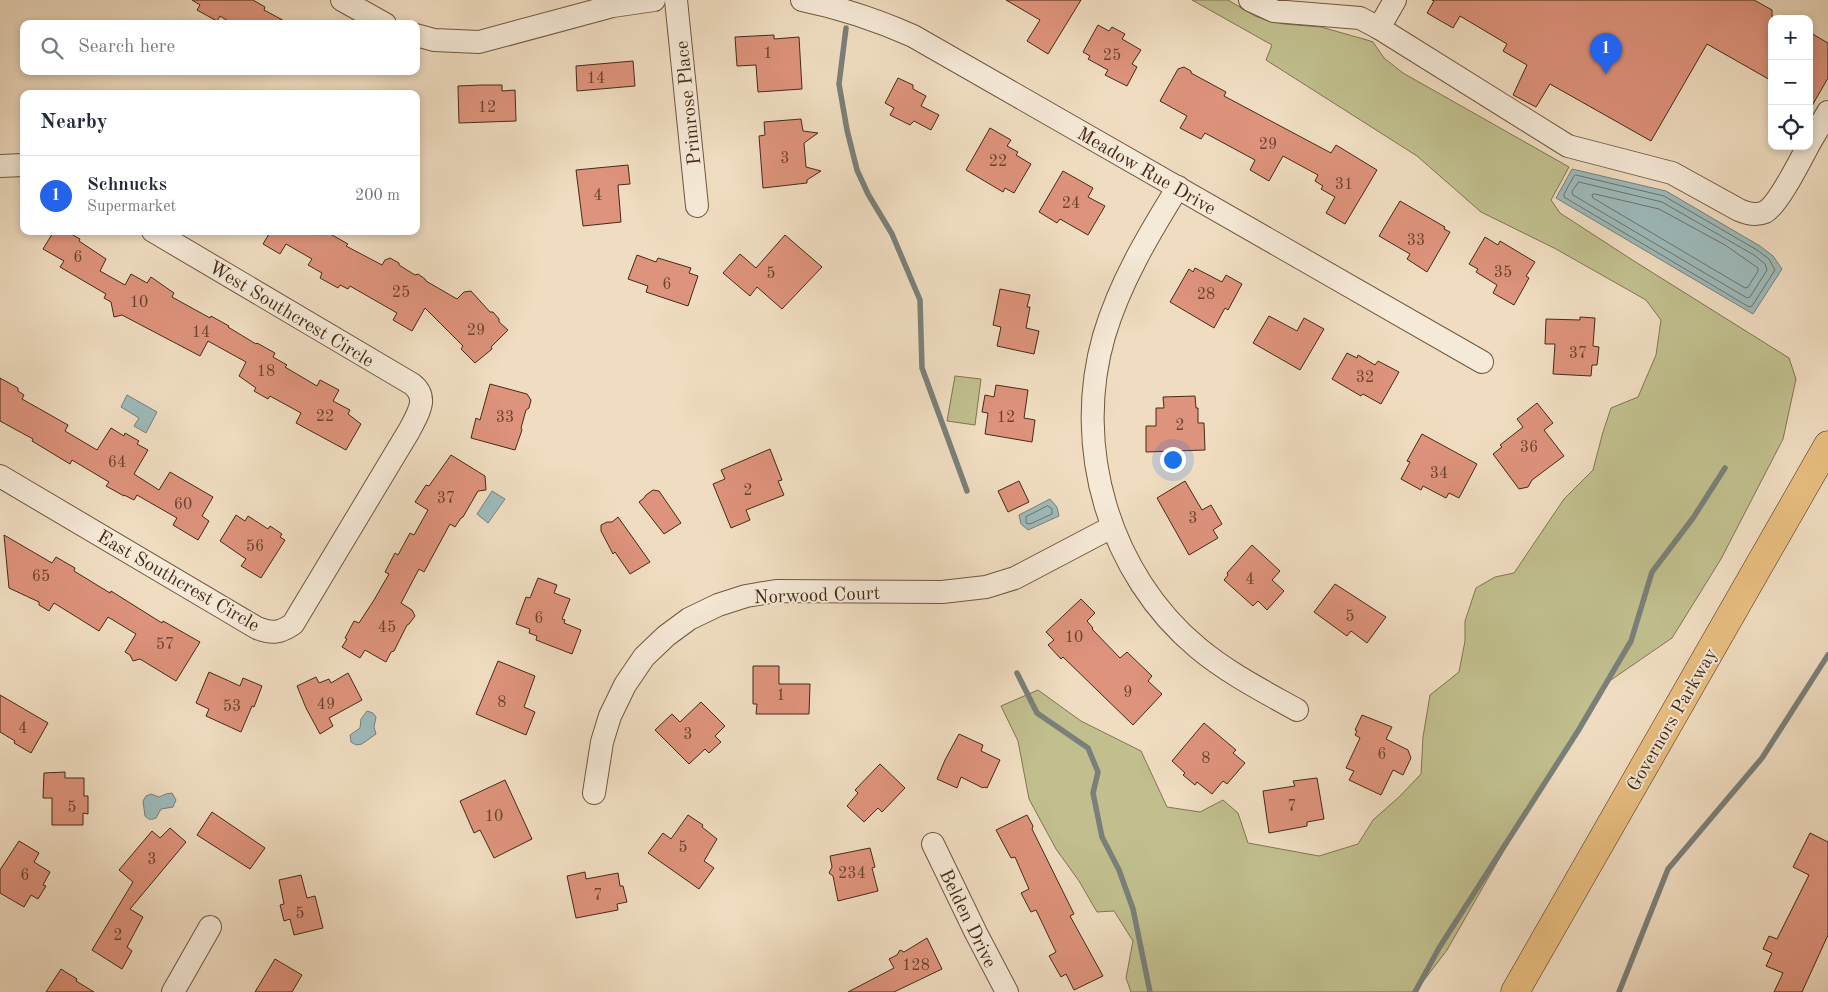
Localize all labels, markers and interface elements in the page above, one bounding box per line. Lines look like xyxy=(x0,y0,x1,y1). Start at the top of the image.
map controls xyxy=(1768,15,1813,150)
button: + xyxy=(1768,15,1813,60)
search box xyxy=(20,20,420,75)
pin: 1 xyxy=(1590,33,1622,74)
icon: search xyxy=(38,34,66,62)
text: Search here xyxy=(78,38,175,57)
street label: Primrose Place xyxy=(674,40,705,166)
house number: 1 xyxy=(763,46,773,62)
house number: 25 xyxy=(1103,48,1121,64)
button: − xyxy=(1768,60,1813,105)
house number: 14 xyxy=(587,71,605,87)
house number: 12 xyxy=(478,100,496,116)
button: locate xyxy=(1768,105,1813,150)
text: Nearby xyxy=(40,112,108,133)
street label: Meadow Rue Drive xyxy=(1073,125,1218,220)
house number: 29 xyxy=(1259,137,1277,153)
house number: 3 xyxy=(780,151,790,167)
house number: 22 xyxy=(989,154,1007,170)
text: Schnucks xyxy=(87,176,167,195)
house number: 31 xyxy=(1335,177,1353,193)
text: 1 xyxy=(51,188,61,204)
text: 200 m xyxy=(355,188,400,204)
house number: 4 xyxy=(593,188,603,204)
house number: 24 xyxy=(1062,196,1080,212)
text: Supermarket xyxy=(87,199,176,215)
house number: 33 xyxy=(1407,233,1425,249)
house number: 6 xyxy=(73,250,83,266)
street label: West Southcrest Circle xyxy=(205,258,376,372)
house number: 35 xyxy=(1494,265,1512,281)
house number: 5 xyxy=(766,266,776,282)
house number: 6 xyxy=(662,277,672,293)
house number: 25 xyxy=(392,285,410,301)
house number: 28 xyxy=(1197,287,1215,303)
house number: 10 xyxy=(130,295,148,311)
house number: 29 xyxy=(467,323,485,339)
house number: 14 xyxy=(192,325,210,341)
house number: 37 xyxy=(1569,346,1587,362)
house number: 18 xyxy=(257,364,275,380)
house number: 32 xyxy=(1356,370,1374,386)
house number: 22 xyxy=(316,409,334,425)
house number: 33 xyxy=(496,410,514,426)
house number: 12 xyxy=(997,410,1015,426)
house number: 2 xyxy=(1175,418,1185,434)
house number: 36 xyxy=(1520,440,1538,456)
your location xyxy=(1160,447,1186,473)
house number: 64 xyxy=(108,455,126,471)
house number: 34 xyxy=(1430,466,1448,482)
house number: 2 xyxy=(743,483,753,499)
house number: 37 xyxy=(437,491,455,507)
house number: 60 xyxy=(174,497,192,513)
house number: 3 xyxy=(1188,511,1198,527)
street label: East Southcrest Circle xyxy=(93,528,262,636)
house number: 56 xyxy=(246,539,264,555)
house number: 65 xyxy=(32,569,50,585)
house number: 4 xyxy=(1245,572,1255,588)
street label: Norwood Court xyxy=(754,585,881,608)
house number: 5 xyxy=(1345,609,1355,625)
house number: 6 xyxy=(534,611,544,627)
house number: 45 xyxy=(378,620,396,636)
house number: 10 xyxy=(1065,630,1083,646)
house number: 57 xyxy=(156,637,174,653)
street label: Governors Parkway xyxy=(1625,646,1722,795)
house number: 9 xyxy=(1123,685,1133,701)
house number: 1 xyxy=(776,688,786,704)
house number: 8 xyxy=(497,695,507,711)
house number: 49 xyxy=(317,697,335,713)
house number: 53 xyxy=(223,699,241,715)
house number: 4 xyxy=(18,721,28,737)
house number: 3 xyxy=(683,727,693,743)
house number: 6 xyxy=(1377,747,1387,763)
house number: 8 xyxy=(1201,751,1211,767)
house number: 7 xyxy=(1287,799,1297,815)
house number: 5 xyxy=(67,800,77,816)
house number: 10 xyxy=(485,809,503,825)
house number: 5 xyxy=(678,840,688,856)
house number: 3 xyxy=(147,852,157,868)
house number: 234 xyxy=(838,866,866,882)
street label: Belden Drive xyxy=(935,867,999,971)
house number: 6 xyxy=(20,868,30,884)
house number: 7 xyxy=(593,888,603,904)
house number: 5 xyxy=(295,906,305,922)
house number: 2 xyxy=(113,928,123,944)
house number: 128 xyxy=(902,958,930,974)

